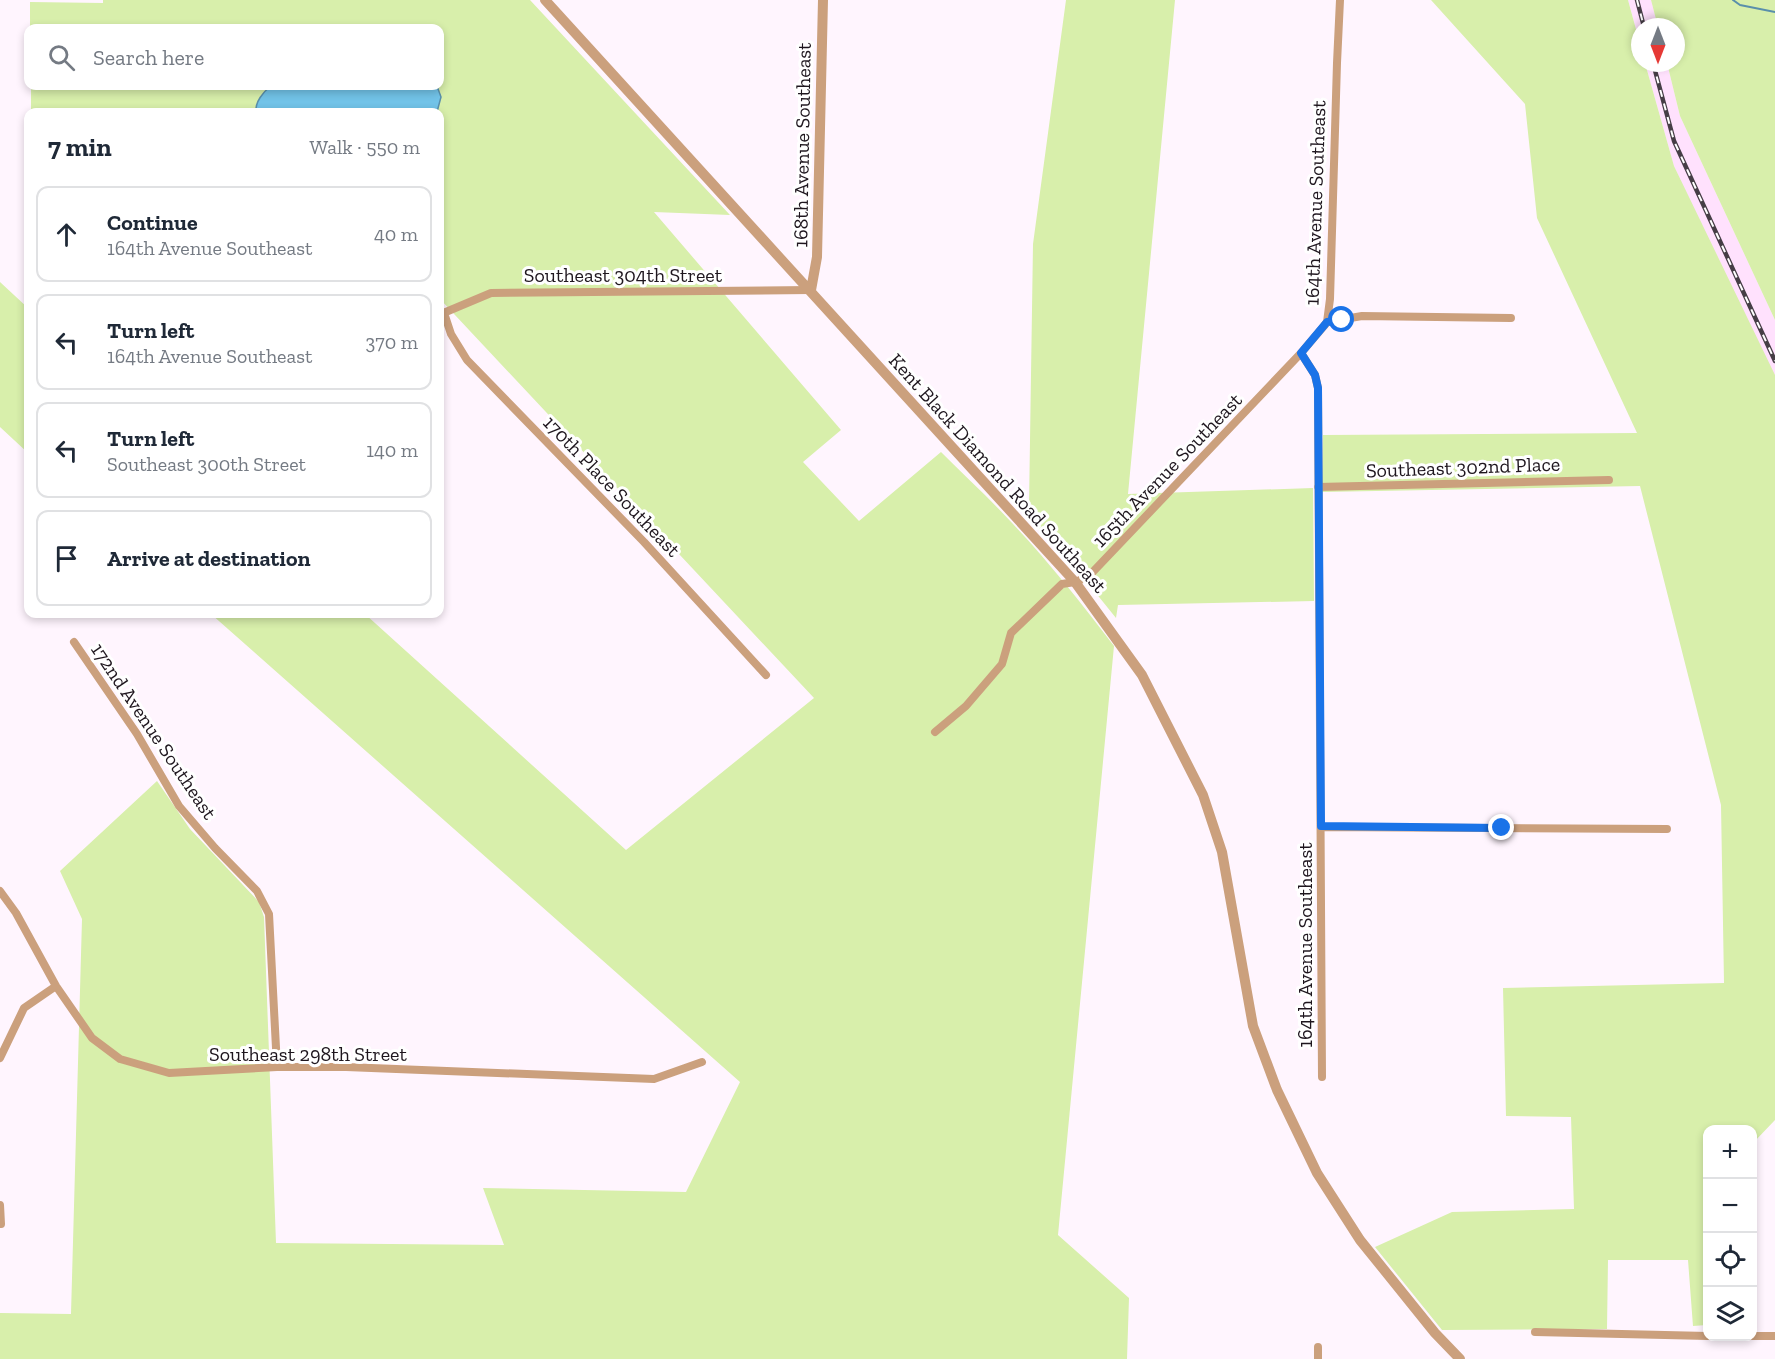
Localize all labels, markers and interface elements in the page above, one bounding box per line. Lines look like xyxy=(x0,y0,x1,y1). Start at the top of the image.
north arrow xyxy=(1631,18,1685,72)
search box xyxy=(24,24,444,90)
icon: search xyxy=(45,41,78,74)
street label: 168th Avenue Southeast xyxy=(788,42,816,248)
text: Search here xyxy=(93,44,204,71)
street label: 164th Avenue Southeast xyxy=(1299,99,1331,306)
text: 7 min xyxy=(48,131,112,163)
text: Walk · 550 m xyxy=(310,135,420,159)
text: Continue xyxy=(107,209,198,236)
icon: ahead xyxy=(50,218,83,251)
text: 40 m xyxy=(374,222,418,246)
text: 164th Avenue Southeast xyxy=(107,236,312,260)
street label: Southeast 304th Street xyxy=(524,263,723,287)
route start xyxy=(1328,306,1354,332)
text: Turn left xyxy=(107,317,194,344)
icon: left xyxy=(50,326,83,359)
text: 370 m xyxy=(365,330,418,354)
text: 164th Avenue Southeast xyxy=(107,344,312,368)
street label: Kent Black Diamond Road Southeast xyxy=(884,348,1112,598)
street label: 165th Avenue Southeast xyxy=(1087,388,1247,552)
street label: 170th Place Southeast xyxy=(538,410,686,562)
text: Turn left xyxy=(107,425,194,452)
icon: left xyxy=(50,434,83,467)
text: 140 m xyxy=(366,438,418,462)
text: Southeast 300th Street xyxy=(107,452,306,476)
street label: Southeast 302nd Place xyxy=(1366,452,1560,482)
icon: arrive xyxy=(50,542,83,575)
text: Arrive at destination xyxy=(107,545,310,572)
street label: 172nd Avenue Southeast xyxy=(86,638,222,824)
route end xyxy=(1488,814,1514,840)
street label: 164th Avenue Southeast xyxy=(1293,842,1317,1048)
street label: Southeast 298th Street xyxy=(209,1042,408,1066)
map controls xyxy=(1703,1125,1757,1341)
button: + xyxy=(1703,1125,1757,1179)
button: − xyxy=(1703,1179,1757,1233)
button: locate xyxy=(1703,1233,1757,1287)
button: layers xyxy=(1703,1287,1757,1341)

